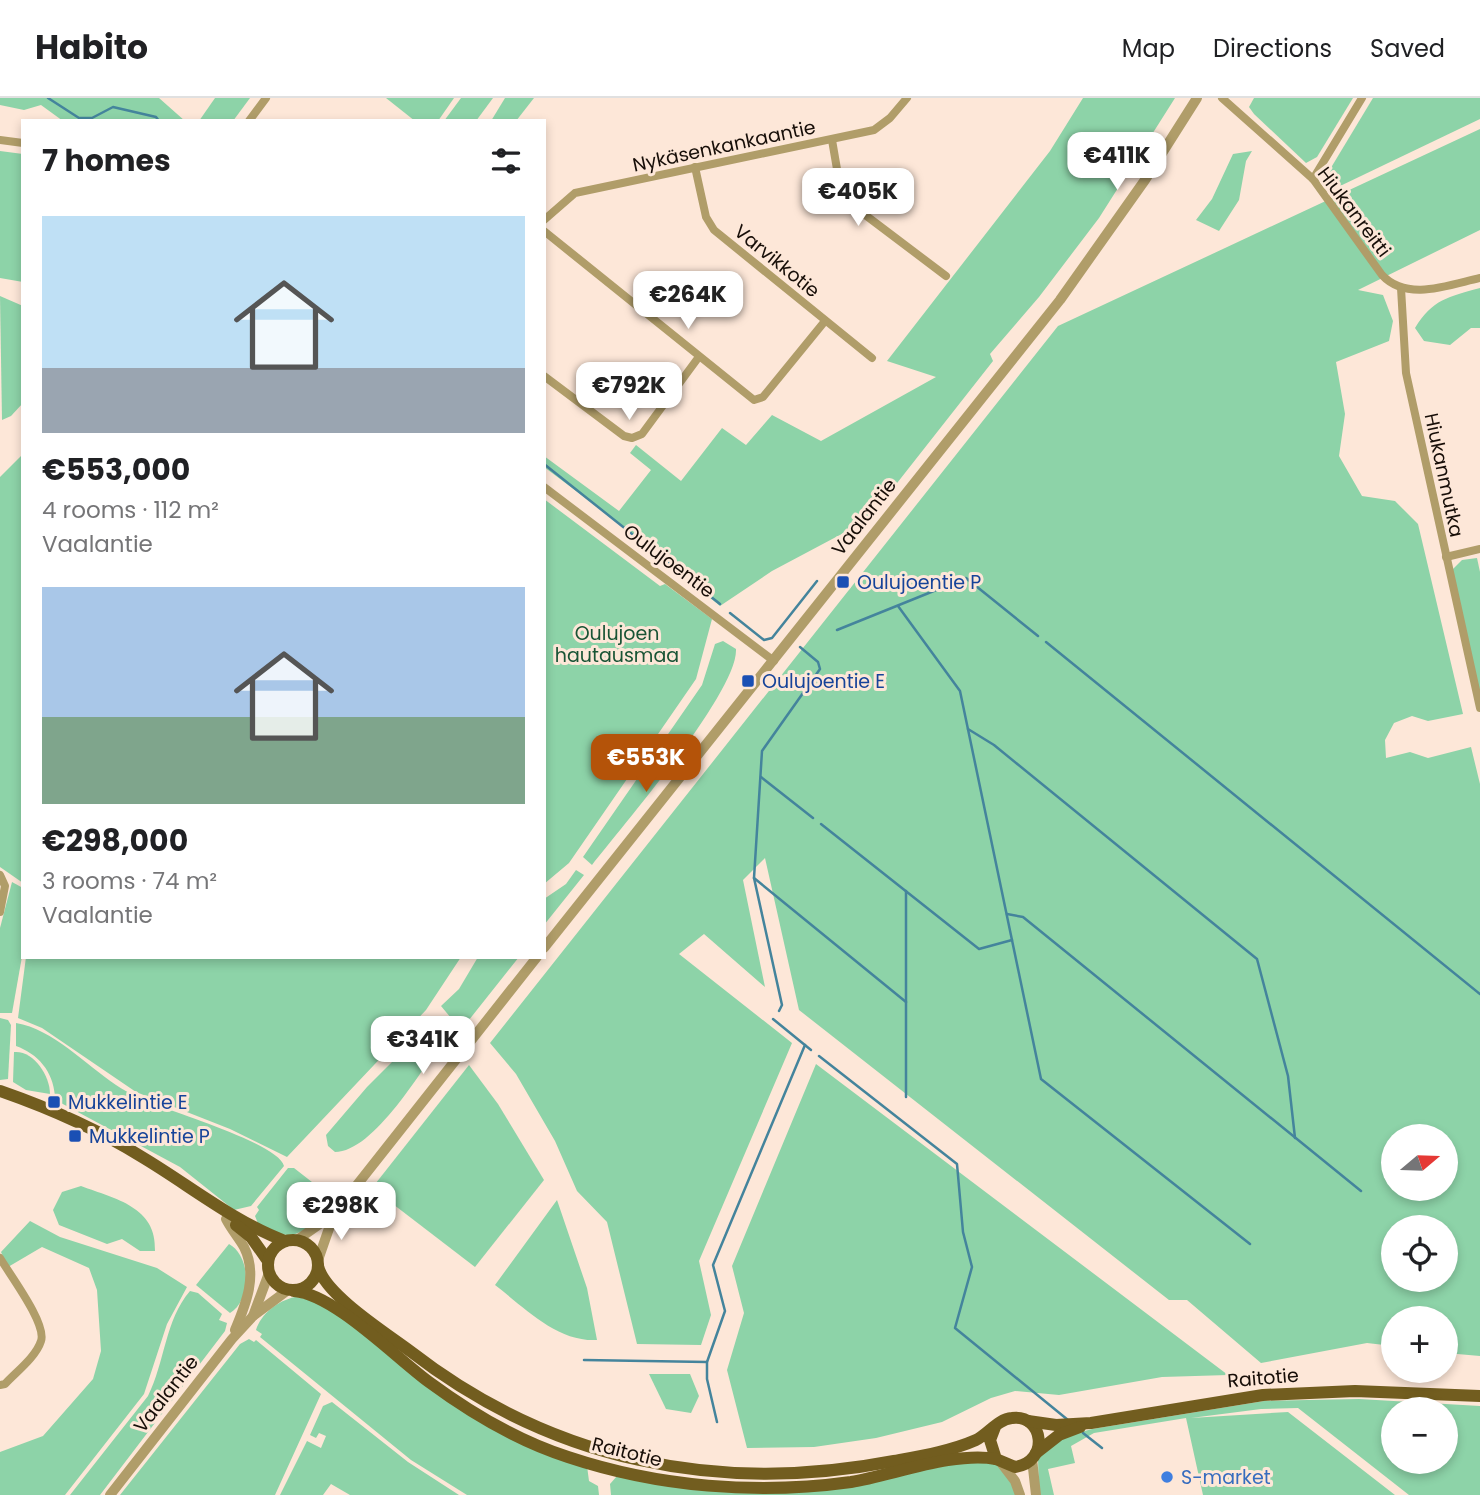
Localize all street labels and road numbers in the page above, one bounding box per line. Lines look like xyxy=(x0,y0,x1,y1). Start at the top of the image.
street label: Nykäsenkankaantie xyxy=(630,113,818,179)
street label: Hiukanreitti xyxy=(1311,161,1397,263)
street label: Varvikkotie xyxy=(728,218,826,304)
street label: Hiukanmutka xyxy=(1418,411,1470,539)
street label: Vaalantie xyxy=(825,473,903,561)
street label: Oulujoentie xyxy=(618,518,720,604)
street label: Vaalantie xyxy=(127,1350,205,1438)
street label: Raitotie xyxy=(1226,1361,1300,1395)
street label: Raitotie xyxy=(589,1430,665,1474)

